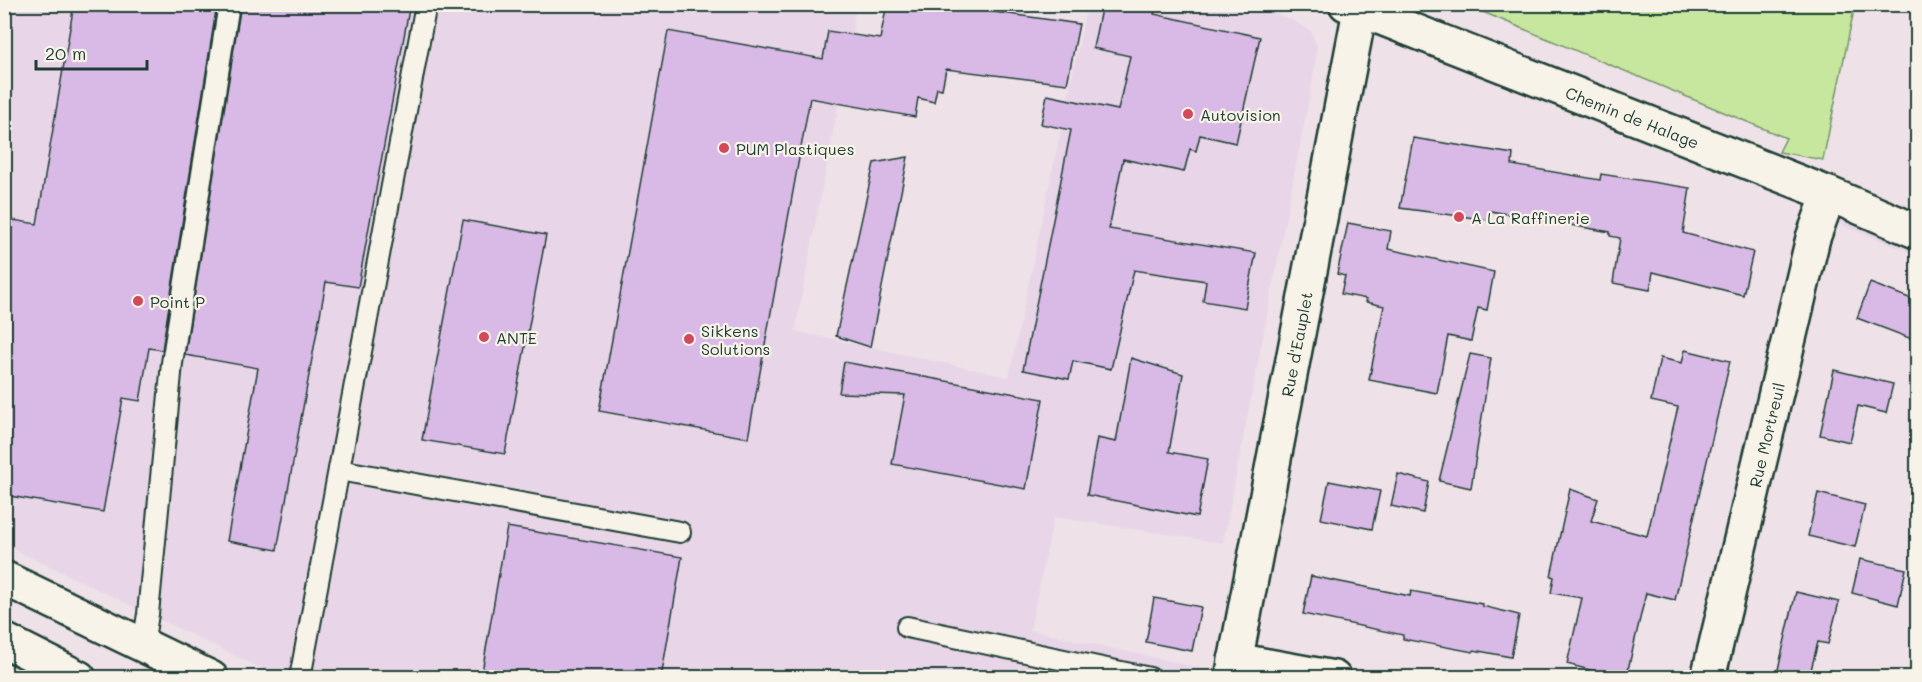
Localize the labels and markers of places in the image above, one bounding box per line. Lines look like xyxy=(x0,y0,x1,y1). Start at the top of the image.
place label: Autovision xyxy=(1200,104,1281,125)
marker: Autovision xyxy=(1181,107,1195,121)
place label: PUM Plastiques xyxy=(736,138,854,159)
marker: PUM Plastiques xyxy=(717,141,731,155)
place label: A La Raffinerie xyxy=(1471,207,1590,228)
marker: A La Raffinerie xyxy=(1452,210,1466,224)
place label: Point P xyxy=(150,291,205,312)
marker: Point P xyxy=(131,294,145,308)
place label: Sikkens Solutions xyxy=(701,320,770,359)
place label: ANTE xyxy=(496,327,537,348)
marker: ANTE xyxy=(477,330,491,344)
marker: Sikkens Solutions xyxy=(682,332,696,346)

